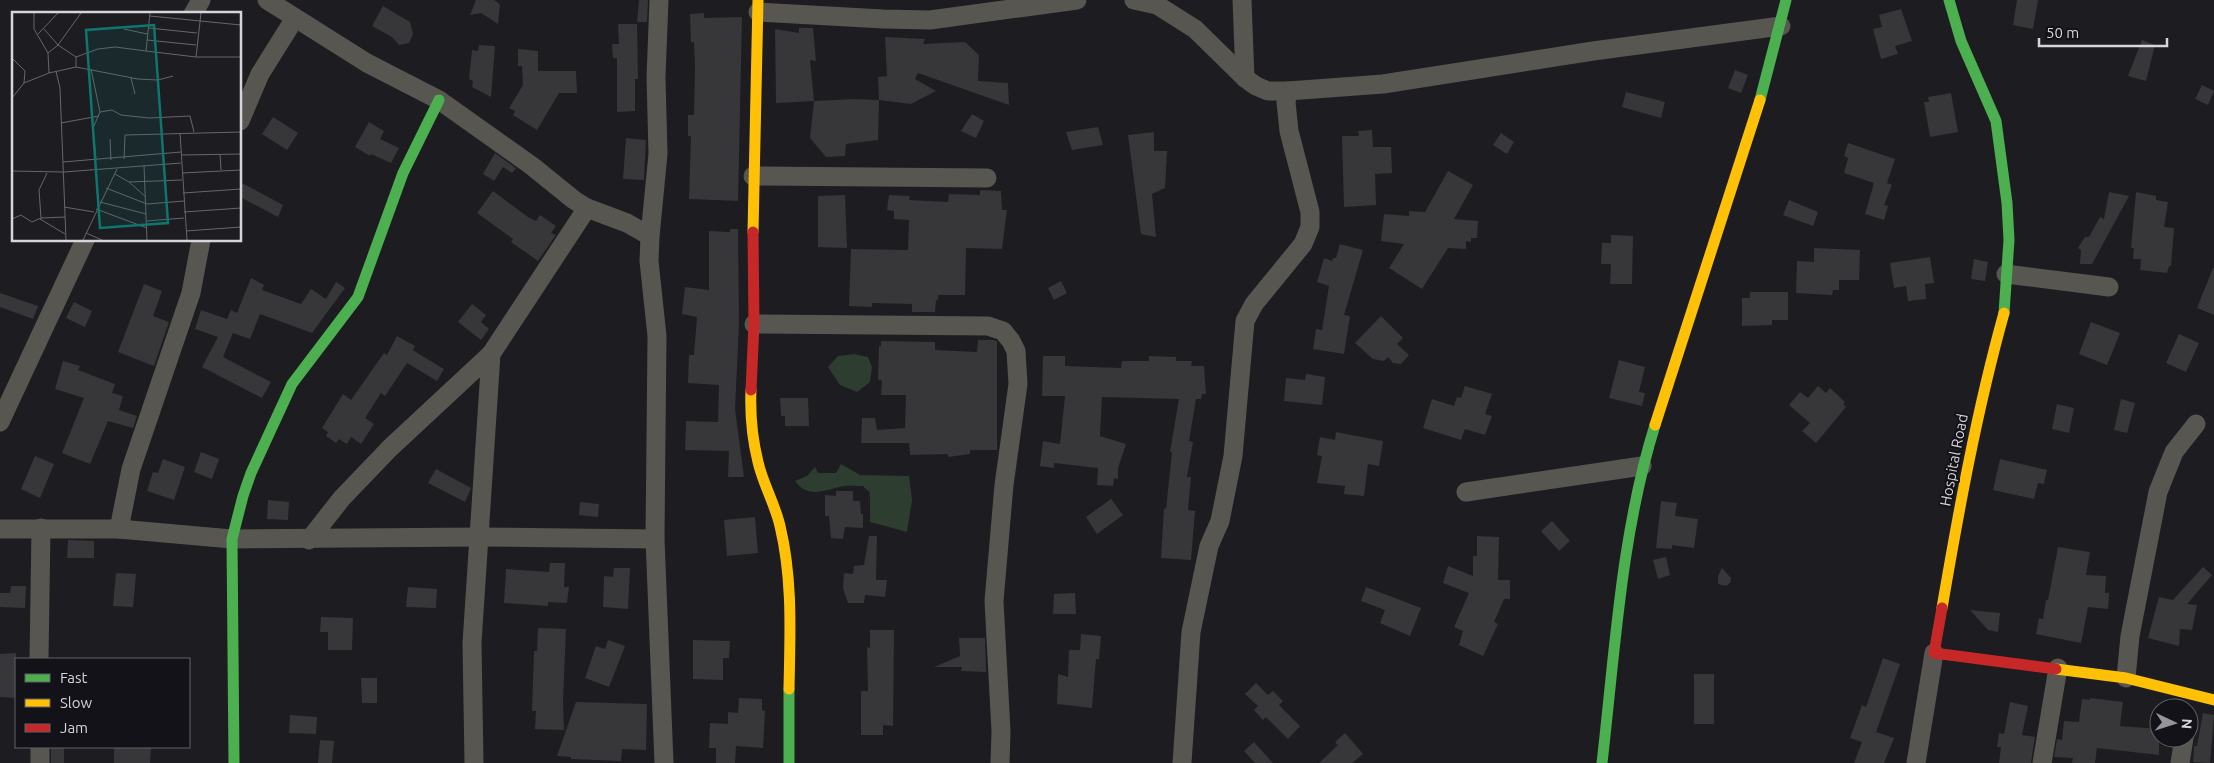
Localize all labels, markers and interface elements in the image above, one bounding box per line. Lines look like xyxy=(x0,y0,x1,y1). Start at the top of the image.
inset map xyxy=(12,12,241,241)
scale bar xyxy=(2039,15,2166,47)
text: 50 m xyxy=(2046,24,2079,41)
street label: Hospital Road xyxy=(1936,412,1971,508)
legend xyxy=(15,658,190,748)
text: Fast xyxy=(60,669,88,686)
text: Slow xyxy=(60,694,93,711)
north arrow xyxy=(2149,698,2199,748)
text: N xyxy=(2179,718,2195,730)
text: Jam xyxy=(60,719,88,736)

